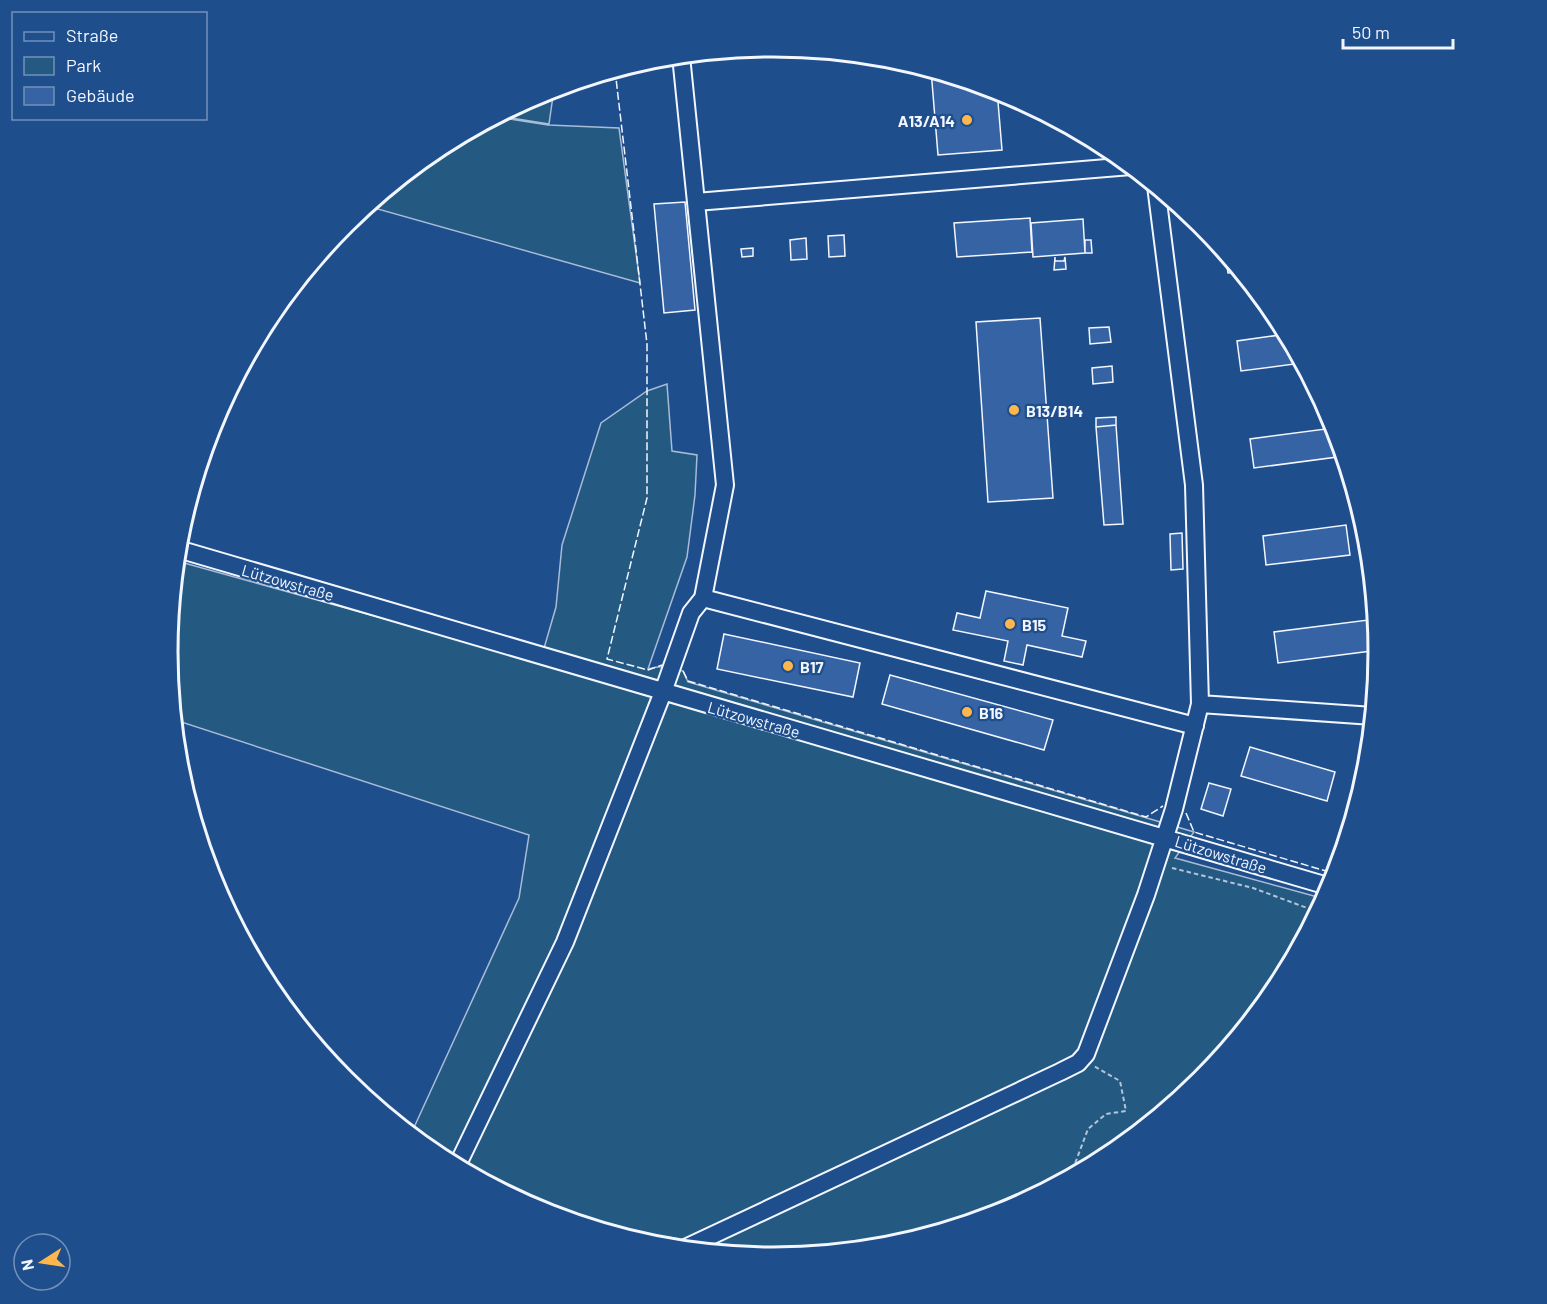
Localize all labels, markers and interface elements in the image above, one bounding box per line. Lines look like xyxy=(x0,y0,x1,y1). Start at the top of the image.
legend xyxy=(12,12,207,120)
scale bar xyxy=(1343,12,1452,50)
text: 50 m xyxy=(1352,21,1390,43)
text: Straße xyxy=(66,24,118,46)
text: Park xyxy=(66,54,101,76)
text: Gebäude xyxy=(66,84,135,106)
place label: A13/A14 xyxy=(898,111,955,130)
marker: A13/A14 xyxy=(960,113,974,127)
place label: B13/B14 xyxy=(1026,401,1083,420)
marker: B13/B14 xyxy=(1007,403,1021,417)
street label: Lützowstraße xyxy=(240,560,336,604)
place label: B15 xyxy=(1022,615,1047,634)
marker: B15 xyxy=(1003,617,1017,631)
place label: B17 xyxy=(800,657,824,676)
marker: B17 xyxy=(781,659,795,673)
street label: Lützowstraße xyxy=(706,697,802,741)
place label: B16 xyxy=(979,703,1004,722)
marker: B16 xyxy=(960,705,974,719)
street label: Lützowstraße xyxy=(1173,831,1269,877)
north arrow xyxy=(12,1232,72,1292)
text: N xyxy=(16,1258,37,1272)

